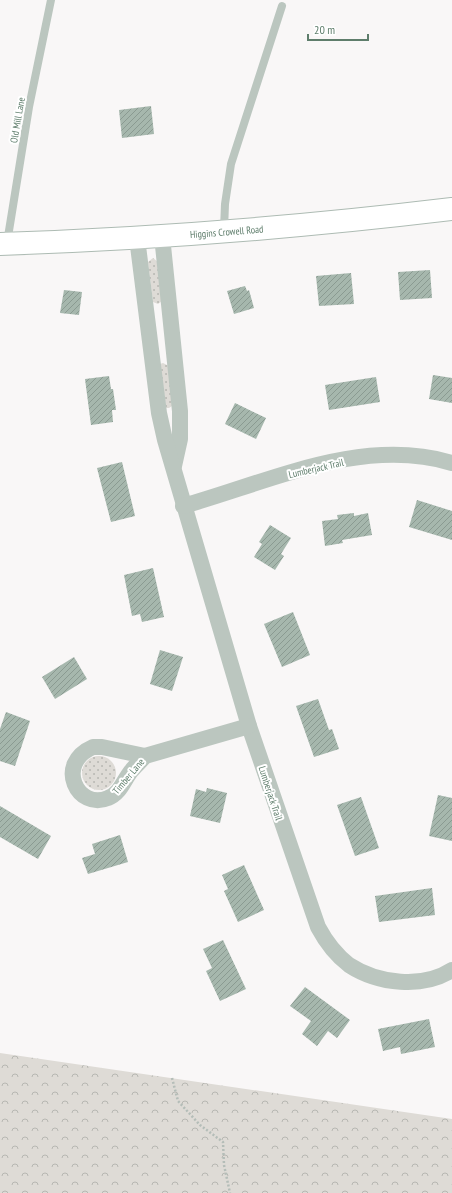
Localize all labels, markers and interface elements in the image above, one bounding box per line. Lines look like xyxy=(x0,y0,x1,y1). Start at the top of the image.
scale bar xyxy=(308,16,368,42)
text: 20 m xyxy=(314,22,335,37)
street label: Old Mill Lane xyxy=(7,96,28,144)
street label: Higgins Crowell Road xyxy=(190,222,264,241)
street label: Lumberjack Trail xyxy=(287,456,346,481)
street label: Timber Lane xyxy=(110,756,147,797)
street label: Lumberjack Trail xyxy=(256,764,286,822)

